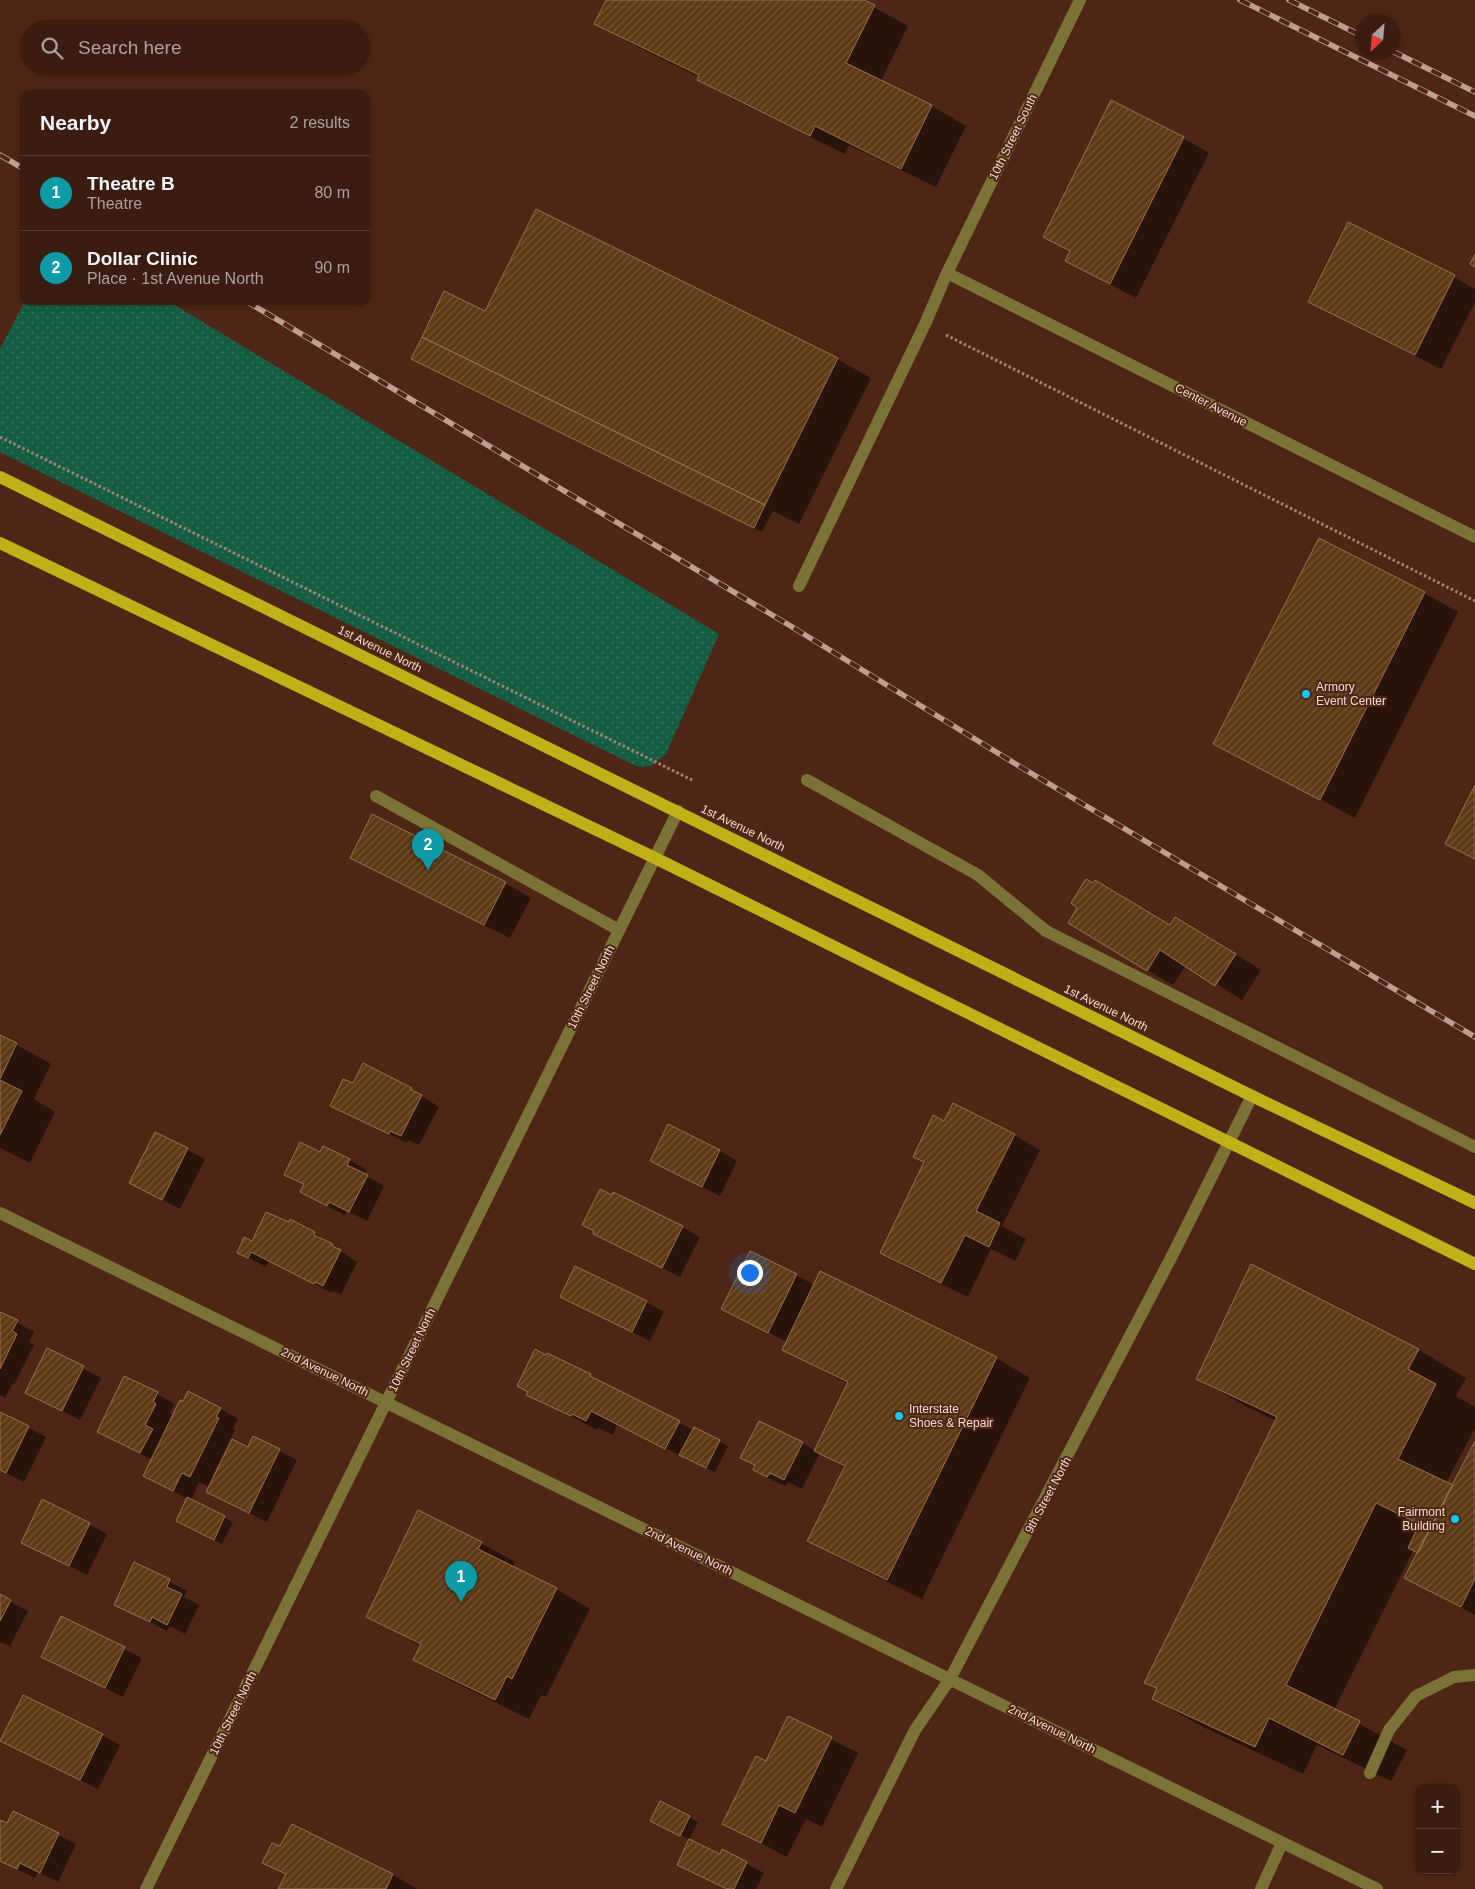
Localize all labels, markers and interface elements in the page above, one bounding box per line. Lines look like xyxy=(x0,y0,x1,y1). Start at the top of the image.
north arrow xyxy=(1355,15,1400,60)
search box xyxy=(20,20,370,75)
icon: search xyxy=(38,34,66,62)
text: Search here xyxy=(78,37,182,58)
street label: 10th Street South xyxy=(986,92,1040,182)
text: Nearby xyxy=(40,111,111,134)
text: 2 results xyxy=(290,114,350,131)
text: Theatre B xyxy=(87,173,175,194)
text: 1 xyxy=(52,184,60,201)
text: 80 m xyxy=(314,184,350,201)
text: Theatre xyxy=(87,195,142,212)
text: Dollar Clinic xyxy=(87,248,198,269)
text: 2 xyxy=(52,259,60,276)
text: 90 m xyxy=(314,259,350,276)
text: Place · 1st Avenue North xyxy=(87,270,264,287)
street label: Center Avenue xyxy=(1173,381,1250,429)
street label: 1st Avenue North xyxy=(336,623,424,675)
place label: Armory Event Center xyxy=(1316,680,1386,708)
marker: Armory Event Center xyxy=(1300,688,1312,700)
street label: 1st Avenue North xyxy=(699,802,787,854)
pin: 2 xyxy=(412,829,444,870)
street label: 10th Street North xyxy=(565,943,617,1031)
street label: 1st Avenue North xyxy=(1062,982,1150,1034)
your location xyxy=(737,1260,763,1286)
street label: 10th Street North xyxy=(386,1306,438,1394)
street label: 2nd Avenue North xyxy=(279,1345,371,1399)
place label: Interstate Shoes & Repair xyxy=(909,1402,993,1430)
marker: Interstate Shoes & Repair xyxy=(893,1410,905,1422)
street label: 9th Street North xyxy=(1022,1454,1074,1536)
place label: Fairmont Building xyxy=(1398,1505,1446,1533)
marker: Fairmont Building xyxy=(1449,1513,1461,1525)
street label: 2nd Avenue North xyxy=(643,1524,735,1578)
pin: 1 xyxy=(445,1561,477,1602)
street label: 10th Street North xyxy=(207,1669,259,1757)
street label: 2nd Avenue North xyxy=(1006,1702,1098,1756)
map controls xyxy=(1415,1784,1460,1874)
button: + xyxy=(1415,1784,1460,1829)
button: − xyxy=(1415,1829,1460,1874)

